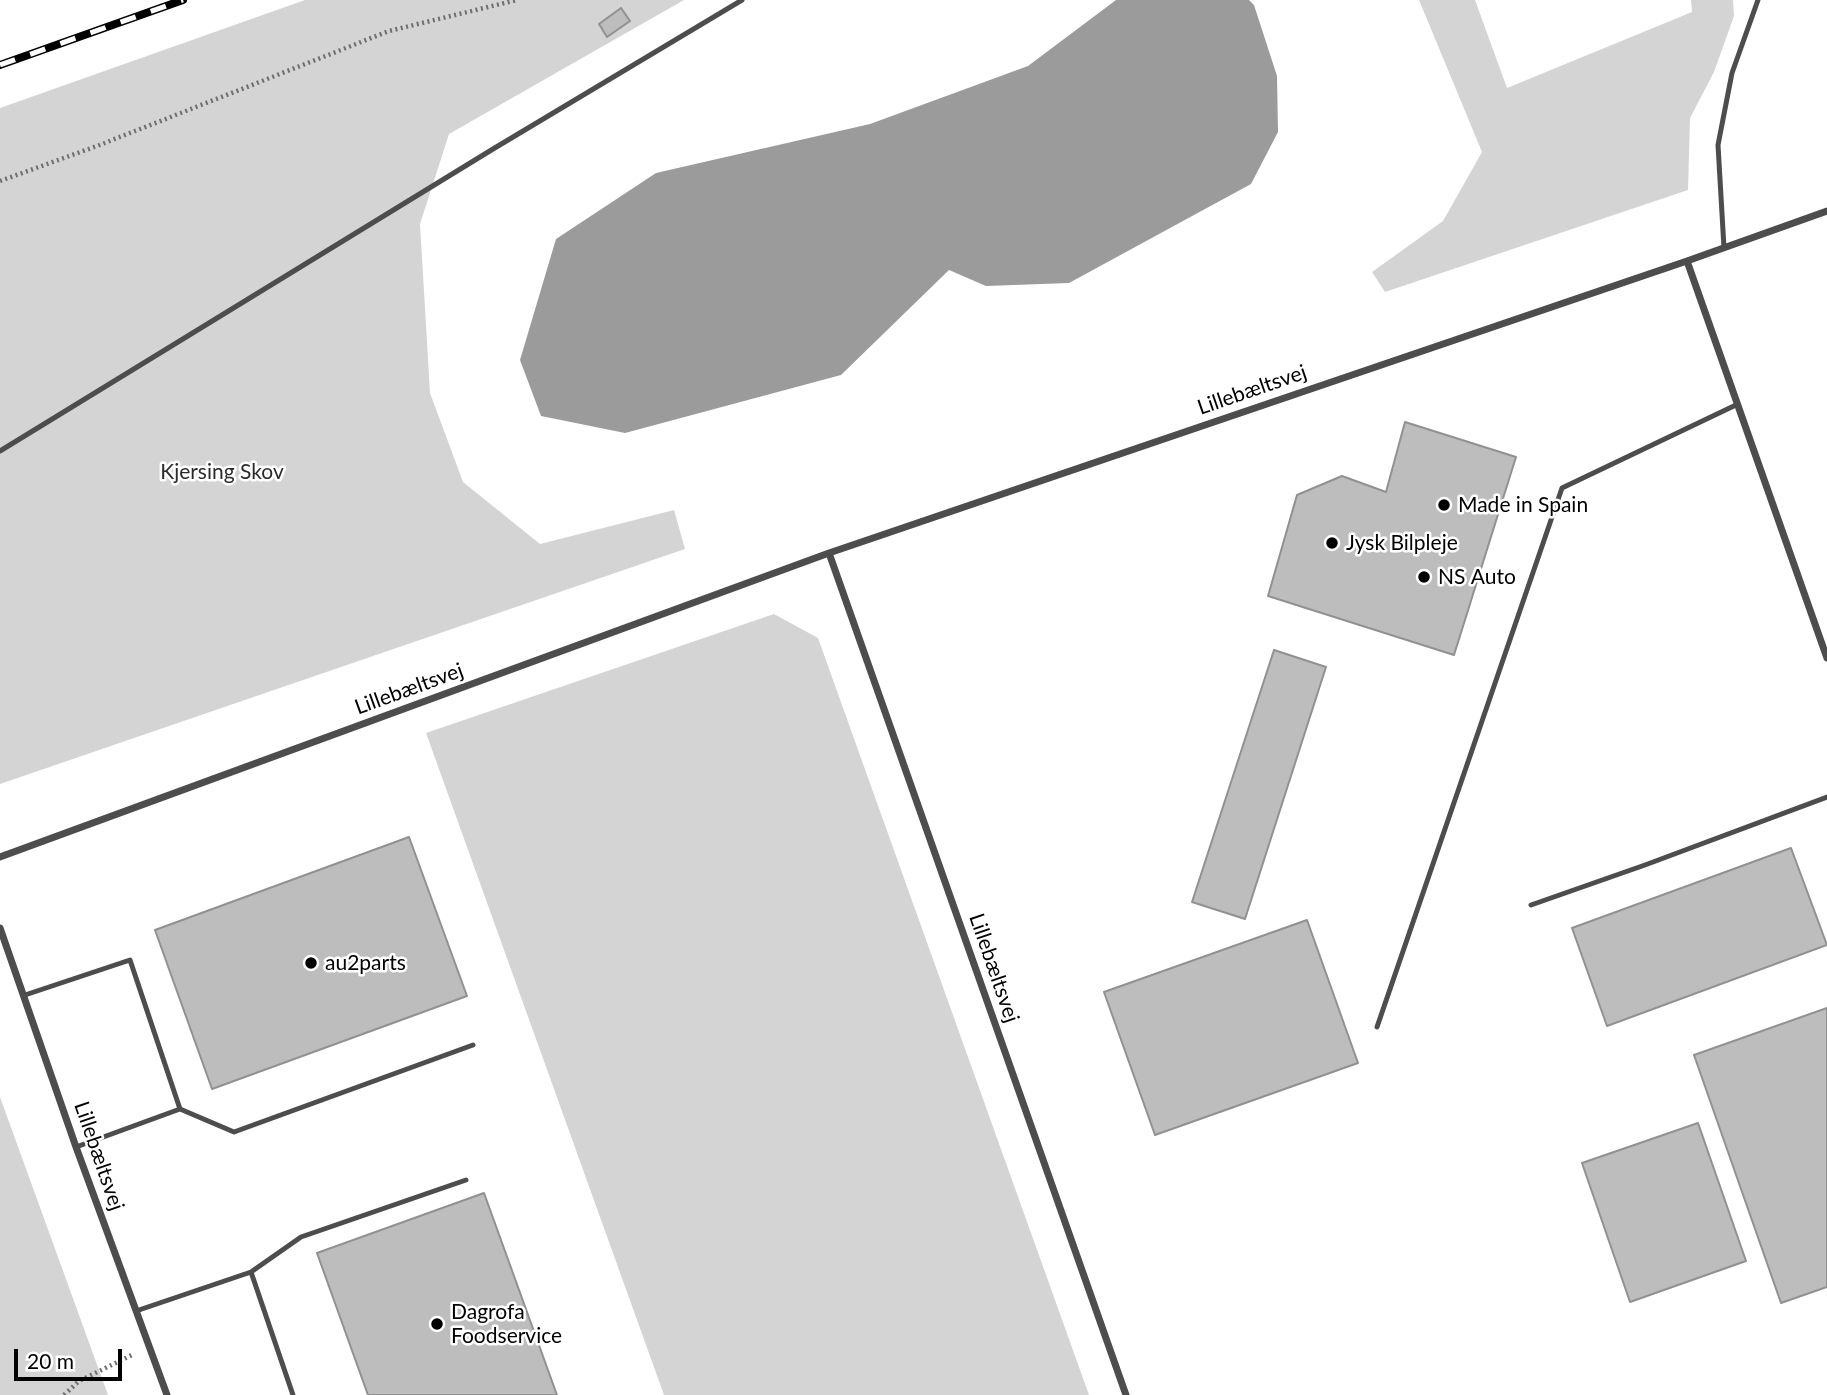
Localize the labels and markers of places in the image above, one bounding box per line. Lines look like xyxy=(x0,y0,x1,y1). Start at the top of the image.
place label: Made in Spain xyxy=(1458,492,1588,518)
marker: Made in Spain xyxy=(1436,497,1452,513)
place label: Jysk Bilpleje xyxy=(1346,530,1458,556)
marker: Jysk Bilpleje xyxy=(1324,535,1340,551)
place label: NS Auto xyxy=(1438,564,1516,590)
marker: NS Auto xyxy=(1416,569,1432,585)
place label: au2parts xyxy=(325,950,406,976)
marker: au2parts xyxy=(303,955,319,971)
place label: Dagrofa Foodservice xyxy=(451,1299,562,1349)
marker: Dagrofa Foodservice xyxy=(429,1316,445,1332)

